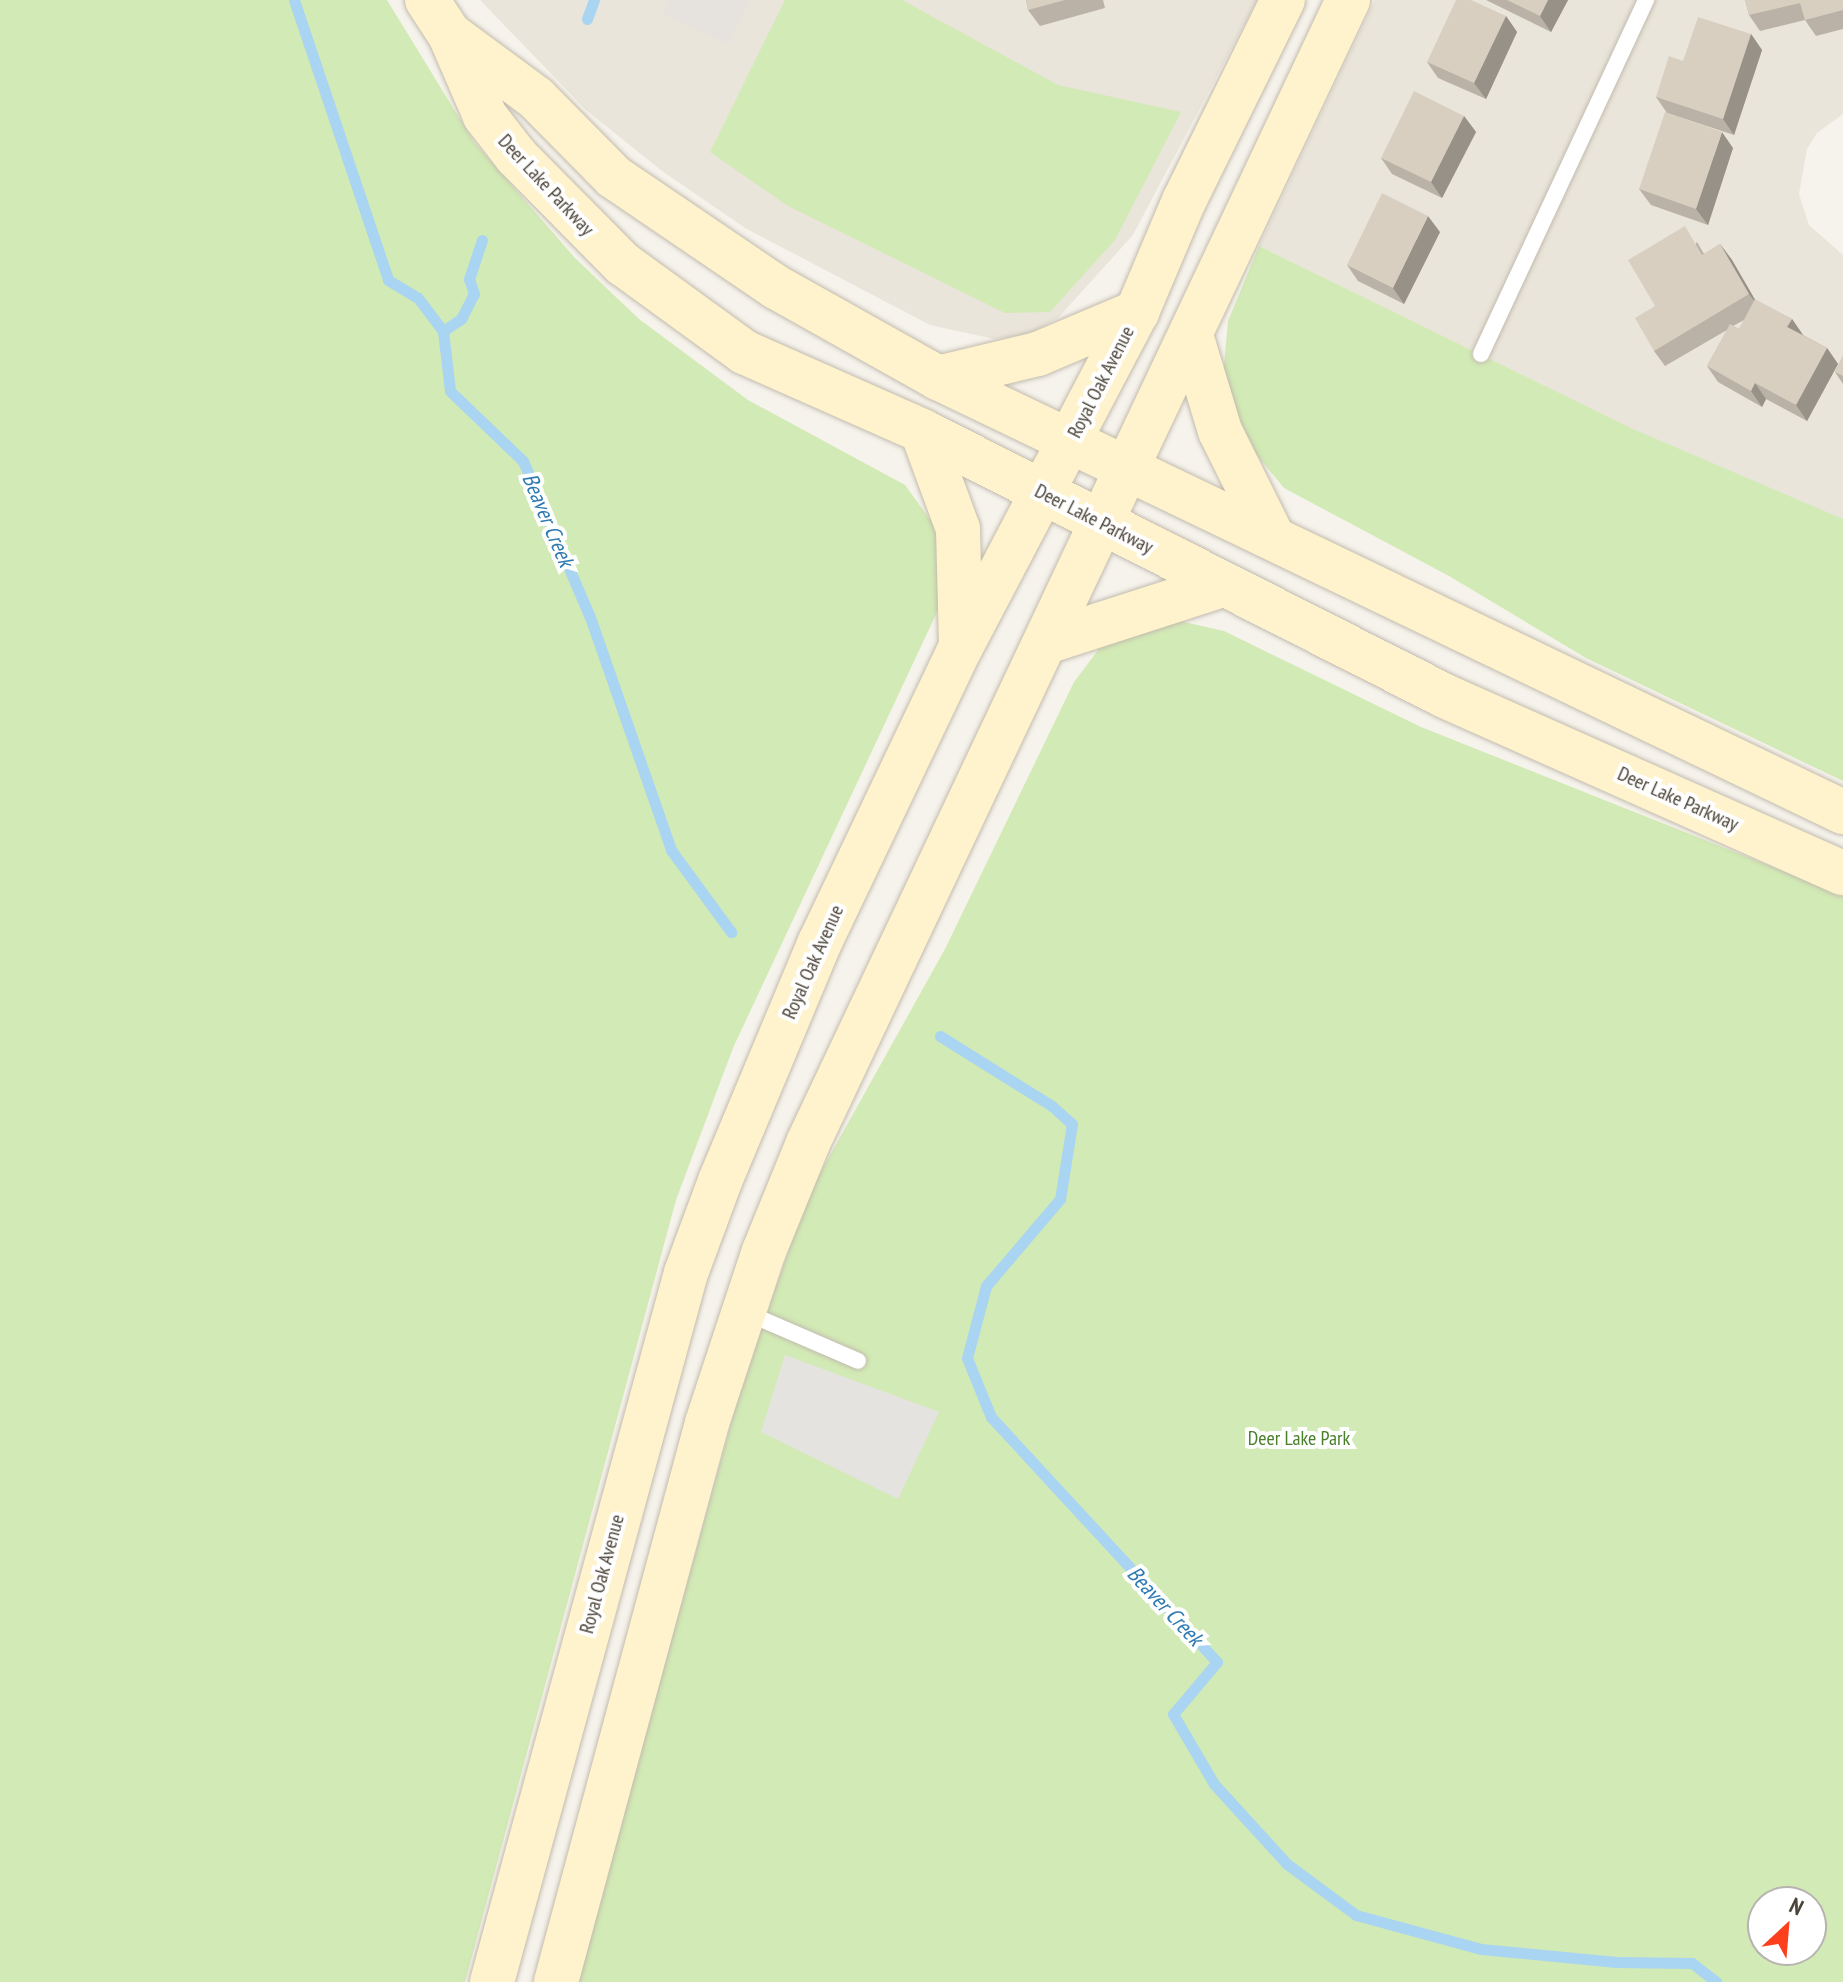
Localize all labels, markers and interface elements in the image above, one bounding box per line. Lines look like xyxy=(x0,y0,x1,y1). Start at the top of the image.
street label: Deer Lake Parkway xyxy=(493,129,599,241)
street label: Royal Oak Avenue xyxy=(1062,322,1140,442)
water label: Beaver Creek xyxy=(517,469,579,571)
street label: Deer Lake Parkway xyxy=(1031,479,1157,559)
street label: Deer Lake Parkway xyxy=(1614,762,1742,836)
street label: Royal Oak Avenue xyxy=(777,901,849,1023)
park label: Deer Lake Park xyxy=(1248,1426,1350,1450)
street label: Royal Oak Avenue xyxy=(574,1511,630,1637)
water label: Beaver Creek xyxy=(1122,1561,1208,1651)
north arrow xyxy=(1747,1886,1827,1966)
text: N xyxy=(1785,1891,1808,1921)

